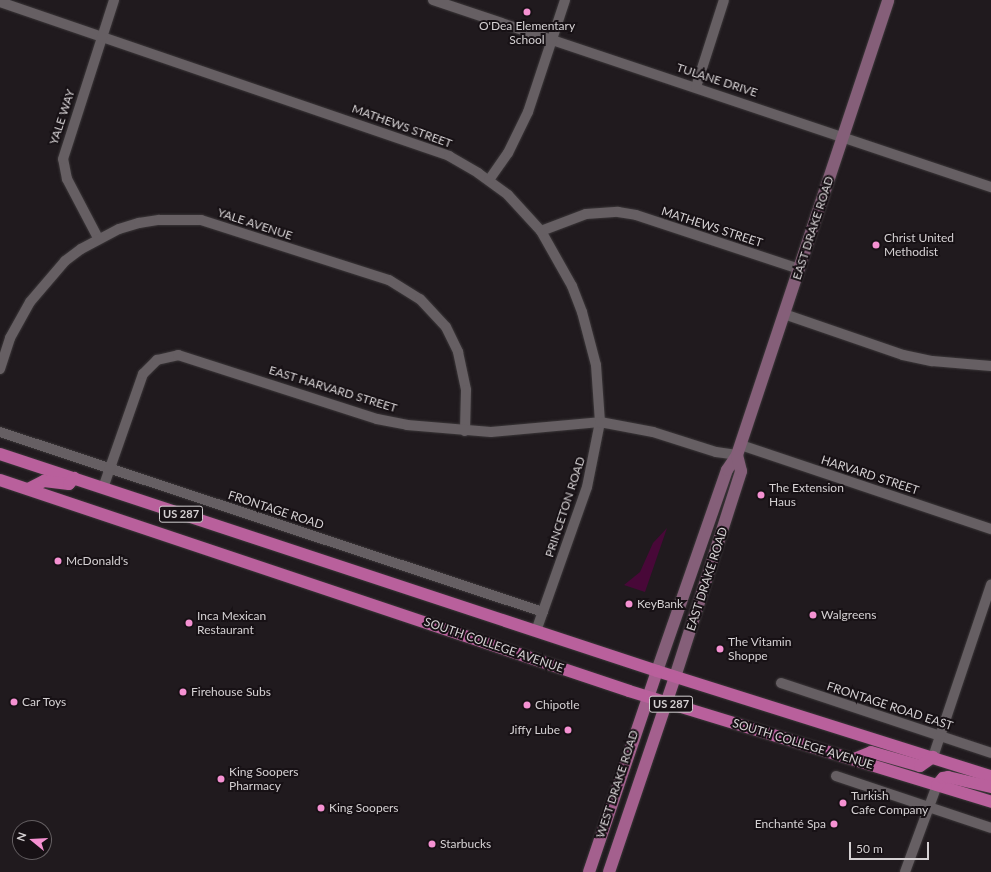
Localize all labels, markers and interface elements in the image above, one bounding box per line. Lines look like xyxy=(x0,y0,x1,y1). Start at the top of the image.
marker: O'Dea Elementary School xyxy=(522,7,532,17)
place label: O'Dea Elementary School xyxy=(479,19,575,47)
street label: TULANE DRIVE xyxy=(675,60,759,100)
street label: YALE WAY xyxy=(46,87,78,147)
street label: MATHEWS STREET xyxy=(350,101,454,151)
street label: EAST DRAKE ROAD xyxy=(789,174,837,282)
street label: MATHEWS STREET xyxy=(660,204,764,250)
street label: YALE AVENUE xyxy=(216,205,294,243)
place label: Christ United Methodist xyxy=(884,231,954,259)
marker: Christ United Methodist xyxy=(871,240,881,250)
street label: EAST HARVARD STREET xyxy=(267,363,399,415)
street label: HARVARD STREET xyxy=(819,452,921,498)
street label: PRINCETON ROAD xyxy=(542,455,588,559)
place label: The Extension Haus xyxy=(769,481,844,509)
street label: FRONTAGE ROAD xyxy=(226,488,326,532)
marker: The Extension Haus xyxy=(756,490,766,500)
road number: US 287 xyxy=(158,505,204,523)
street label: EAST DRAKE ROAD xyxy=(683,525,731,633)
place label: McDonald's xyxy=(66,554,128,568)
marker: McDonald's xyxy=(53,556,63,566)
place label: KeyBank xyxy=(637,597,683,611)
marker: KeyBank xyxy=(624,599,634,609)
place label: Walgreens xyxy=(821,608,876,622)
place label: Inca Mexican Restaurant xyxy=(197,609,266,637)
marker: Walgreens xyxy=(808,610,818,620)
street label: SOUTH COLLEGE AVENUE xyxy=(422,614,566,676)
marker: Inca Mexican Restaurant xyxy=(184,618,194,628)
place label: The Vitamin Shoppe xyxy=(728,635,792,663)
marker: The Vitamin Shoppe xyxy=(715,644,725,654)
street label: FRONTAGE ROAD EAST xyxy=(825,679,955,733)
place label: Firehouse Subs xyxy=(191,685,271,699)
marker: Firehouse Subs xyxy=(178,687,188,697)
place label: Car Toys xyxy=(22,695,67,709)
road number: US 287 xyxy=(648,695,694,713)
marker: Car Toys xyxy=(9,697,19,707)
place label: Chipotle xyxy=(535,698,579,712)
marker: Chipotle xyxy=(522,700,532,710)
street label: SOUTH COLLEGE AVENUE xyxy=(731,716,875,772)
place label: Jiffy Lube xyxy=(509,723,560,737)
marker: Jiffy Lube xyxy=(563,725,573,735)
street label: WEST DRAKE ROAD xyxy=(593,728,641,840)
place label: King Soopers Pharmacy xyxy=(229,765,299,793)
marker: King Soopers Pharmacy xyxy=(216,774,226,784)
place label: Turkish Cafe Company xyxy=(851,789,928,817)
marker: Turkish Cafe Company xyxy=(838,798,848,808)
place label: King Soopers xyxy=(329,801,399,815)
marker: King Soopers xyxy=(316,803,326,813)
place label: Enchanté Spa xyxy=(755,817,826,831)
marker: Enchanté Spa xyxy=(829,819,839,829)
north arrow xyxy=(12,820,52,860)
text: N xyxy=(14,830,29,842)
scale bar xyxy=(851,834,931,860)
place label: Starbucks xyxy=(440,837,491,851)
marker: Starbucks xyxy=(427,839,437,849)
text: 50 m xyxy=(856,841,883,856)

